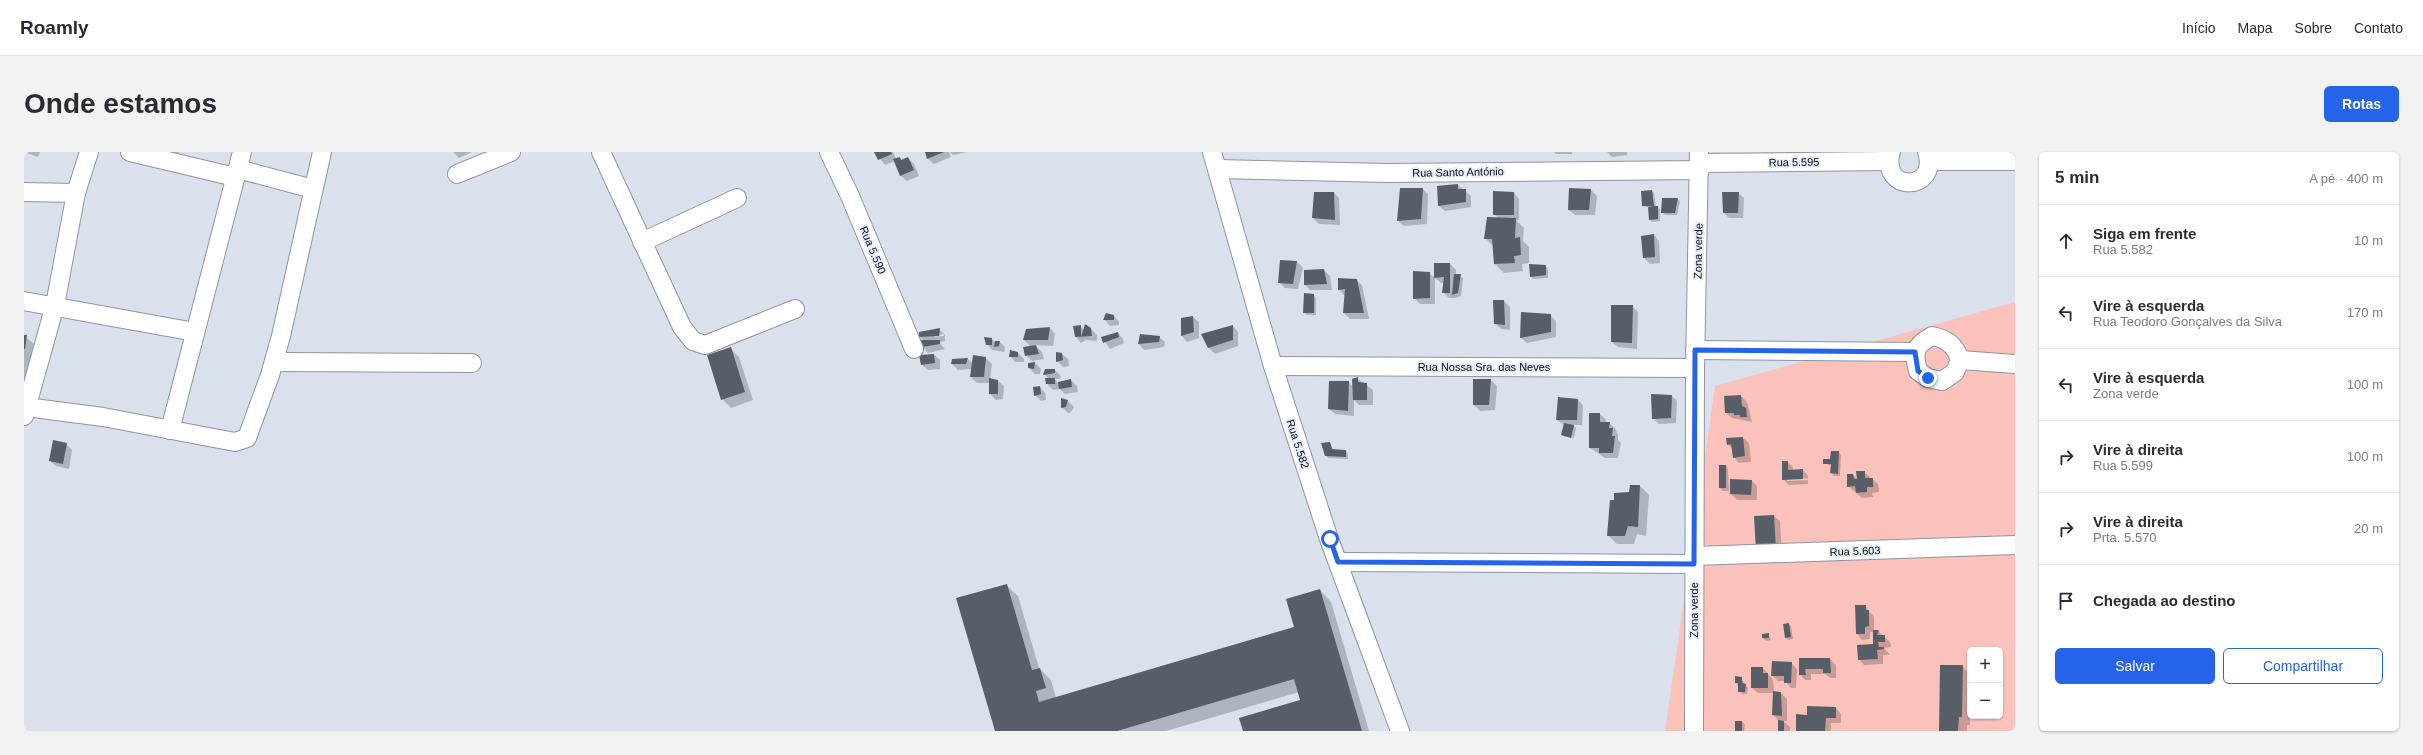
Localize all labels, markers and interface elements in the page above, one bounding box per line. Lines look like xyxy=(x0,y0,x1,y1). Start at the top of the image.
text: Roamly xyxy=(20,17,89,38)
text: Início xyxy=(2182,20,2216,36)
text: Mapa xyxy=(2238,20,2273,36)
text: Sobre xyxy=(2295,20,2332,36)
text: Contato xyxy=(2354,20,2403,36)
button: Rotas xyxy=(2324,86,2399,122)
text: Onde estamos xyxy=(24,88,217,119)
street label: Rua 5.595 xyxy=(1769,156,1819,168)
street label: Rua Santo António xyxy=(1412,165,1504,179)
text: 5 min xyxy=(2055,168,2099,187)
text: A pé · 400 m xyxy=(2309,171,2383,186)
street label: Zona verde xyxy=(1692,223,1704,279)
street label: Rua 5.590 xyxy=(858,224,888,276)
text: Siga em frente xyxy=(2093,225,2196,242)
icon: ahead xyxy=(2055,230,2077,252)
text: 10 m xyxy=(2354,233,2383,248)
text: Rua 5.582 xyxy=(2093,242,2153,257)
text: Vire à esquerda xyxy=(2093,297,2204,314)
icon: left xyxy=(2055,302,2077,324)
text: 170 m xyxy=(2347,305,2383,320)
text: Rua Teodoro Gonçalves da Silva xyxy=(2093,314,2282,329)
street label: Rua Nossa Sra. das Neves xyxy=(1418,361,1551,373)
route end xyxy=(1919,369,1937,387)
text: Vire à esquerda xyxy=(2093,369,2204,386)
icon: left xyxy=(2055,374,2077,396)
text: 100 m xyxy=(2347,377,2383,392)
text: Zona verde xyxy=(2093,386,2159,401)
street label: Rua 5.582 xyxy=(1284,418,1312,470)
text: Vire à direita xyxy=(2093,441,2183,458)
icon: right xyxy=(2055,446,2077,468)
text: 100 m xyxy=(2347,449,2383,464)
text: Rua 5.599 xyxy=(2093,458,2153,473)
text: Vire à direita xyxy=(2093,513,2183,530)
icon: right xyxy=(2055,518,2077,540)
text: 20 m xyxy=(2354,521,2383,536)
route start xyxy=(1321,530,1339,548)
text: Prta. 5.570 xyxy=(2093,530,2157,545)
street label: Rua 5.603 xyxy=(1829,544,1881,558)
street label: Zona verde xyxy=(1688,582,1700,638)
icon: arrive xyxy=(2055,590,2077,612)
text: Chegada ao destino xyxy=(2093,592,2236,609)
map controls xyxy=(1967,647,2003,719)
button: + xyxy=(1967,647,2003,683)
button: Salvar xyxy=(2055,648,2215,684)
button: Compartilhar xyxy=(2223,648,2383,684)
button: − xyxy=(1967,683,2003,719)

